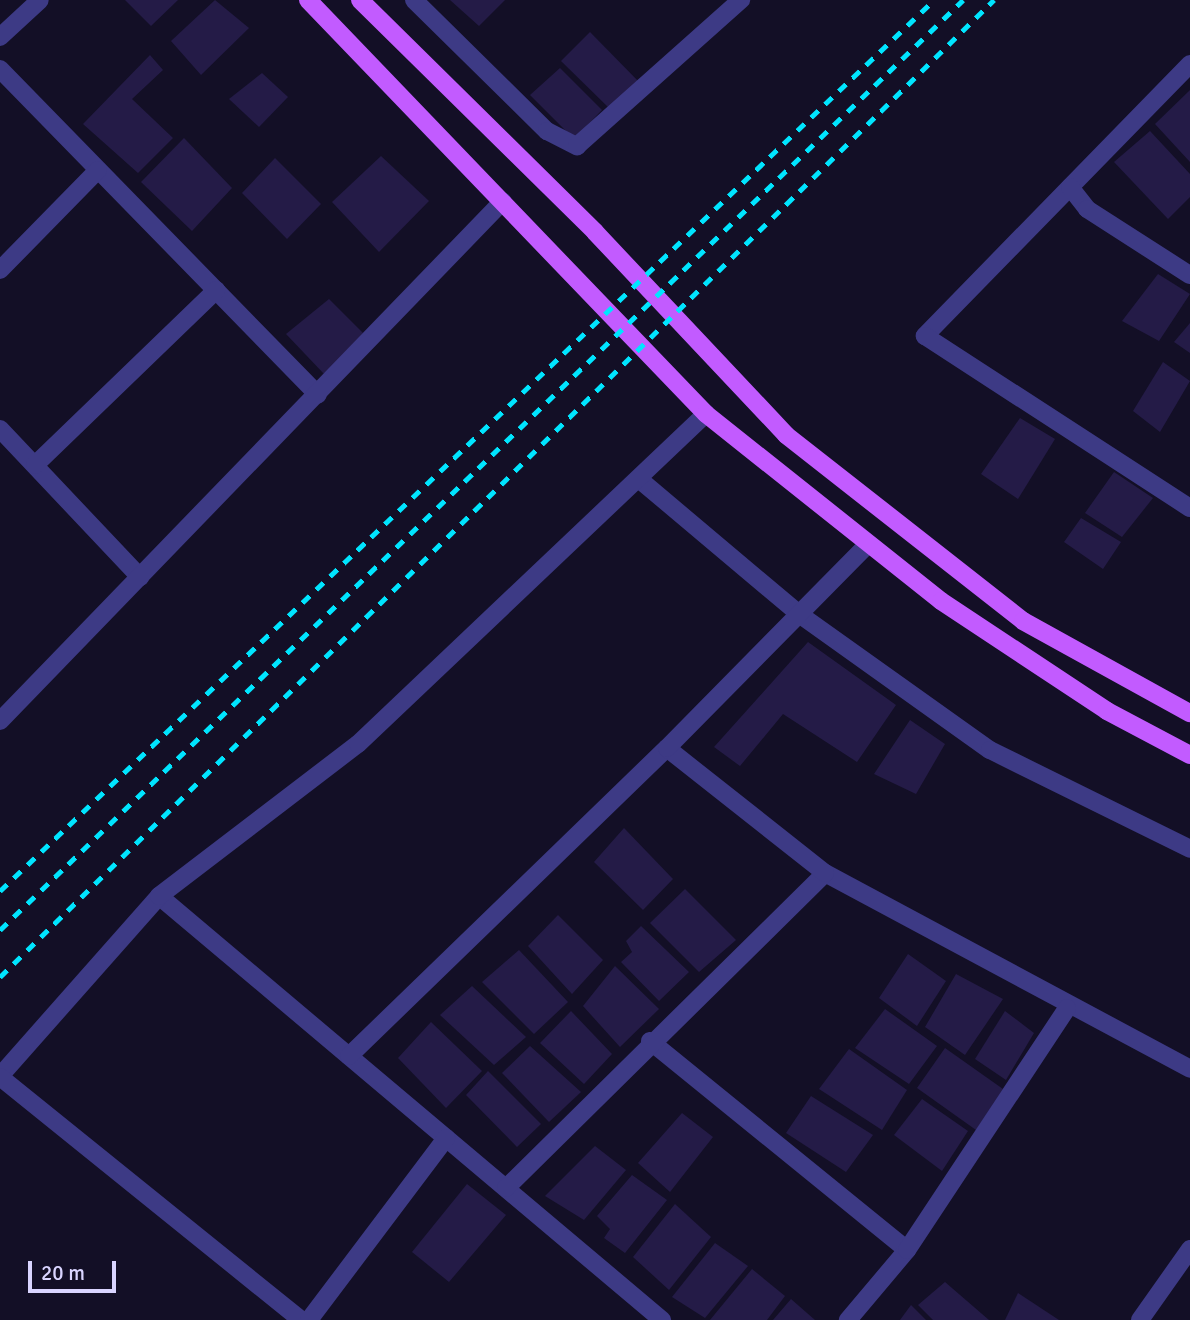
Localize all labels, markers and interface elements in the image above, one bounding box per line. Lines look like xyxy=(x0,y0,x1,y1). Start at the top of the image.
scale bar xyxy=(32,1246,119,1290)
text: 20 m xyxy=(41,1260,85,1286)

